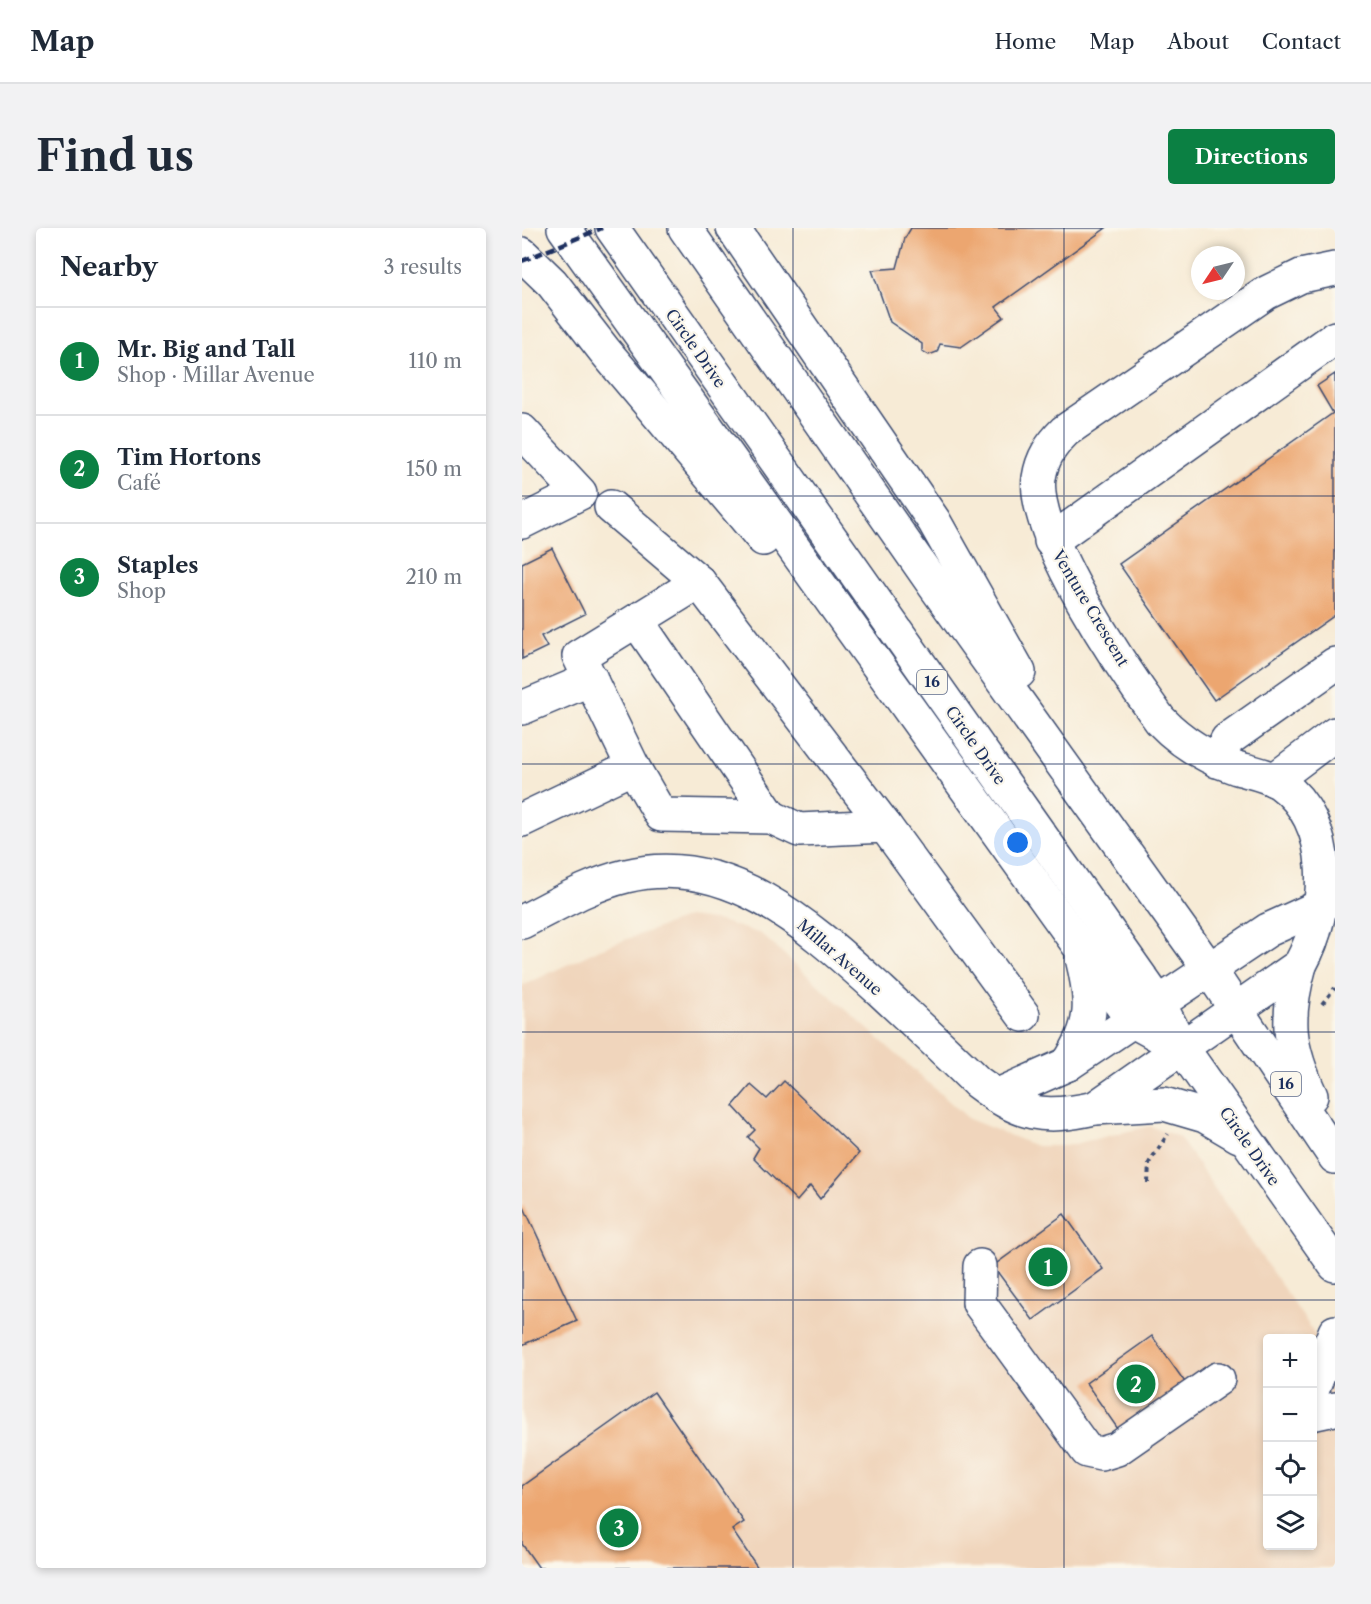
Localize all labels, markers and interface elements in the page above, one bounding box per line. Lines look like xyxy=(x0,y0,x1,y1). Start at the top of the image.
text: Map xyxy=(30,24,94,58)
text: Home xyxy=(995,29,1056,54)
text: Map xyxy=(1089,29,1134,54)
text: About xyxy=(1167,29,1229,54)
text: Contact xyxy=(1262,29,1341,54)
button: Directions xyxy=(1168,129,1335,184)
text: Find us xyxy=(36,130,194,182)
north arrow xyxy=(1191,246,1245,300)
text: Nearby xyxy=(60,251,158,283)
text: 3 results xyxy=(384,255,462,279)
street label: Circle Drive xyxy=(662,305,731,391)
text: Mr. Big and Tall xyxy=(117,336,296,363)
text: 1 xyxy=(75,349,84,373)
text: 110 m xyxy=(409,349,462,373)
text: Shop · Millar Avenue xyxy=(117,363,315,387)
text: Tim Hortons xyxy=(117,444,261,471)
text: 2 xyxy=(74,457,85,481)
text: 150 m xyxy=(406,457,462,481)
text: Café xyxy=(117,471,161,495)
street label: Venture Crescent xyxy=(1048,545,1134,670)
text: Staples xyxy=(117,552,199,579)
text: 3 xyxy=(74,565,85,589)
text: 210 m xyxy=(405,565,462,589)
text: Shop xyxy=(117,579,166,603)
road number: 16 xyxy=(917,670,947,694)
street label: Circle Drive xyxy=(942,702,1011,788)
your location xyxy=(1003,828,1032,857)
street label: Millar Avenue xyxy=(793,915,887,999)
road number: 16 xyxy=(1271,1072,1301,1096)
street label: Circle Drive xyxy=(1216,1103,1285,1189)
pin: 1 xyxy=(1028,1244,1068,1290)
map controls xyxy=(1263,1334,1317,1550)
button: + xyxy=(1263,1334,1317,1388)
pin: 2 xyxy=(1116,1362,1156,1406)
button: − xyxy=(1263,1388,1317,1442)
button: locate xyxy=(1263,1442,1317,1496)
button: layers xyxy=(1263,1496,1317,1550)
pin: 3 xyxy=(600,1506,638,1550)

